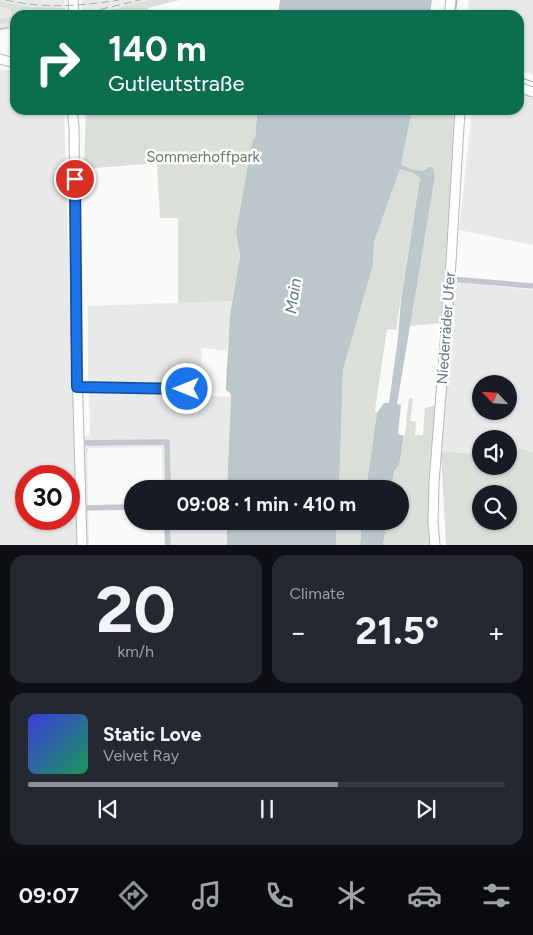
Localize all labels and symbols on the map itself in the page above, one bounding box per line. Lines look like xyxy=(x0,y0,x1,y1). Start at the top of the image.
park label: Sommerhoffpark xyxy=(146,148,261,166)
pin xyxy=(54,158,96,200)
street label: Niederräder Ufer xyxy=(433,271,459,385)
water label: Main xyxy=(281,277,305,315)
position arrow xyxy=(160,362,212,414)
north arrow xyxy=(472,375,518,420)
speed limit sign: 30 xyxy=(15,465,80,530)

